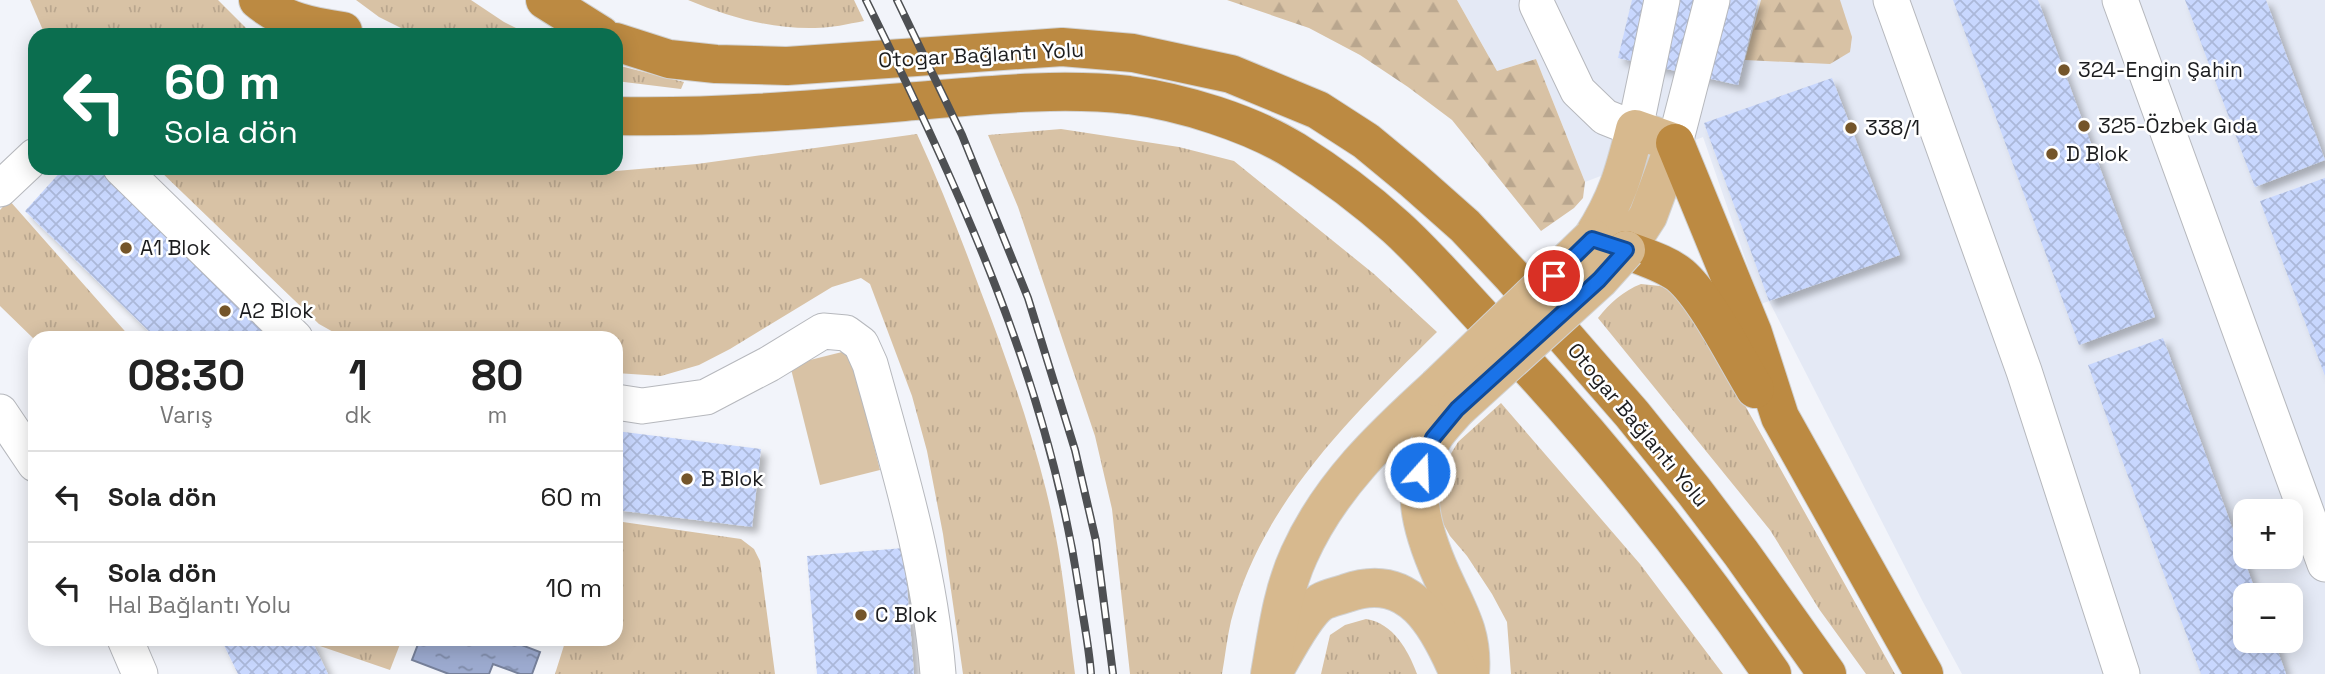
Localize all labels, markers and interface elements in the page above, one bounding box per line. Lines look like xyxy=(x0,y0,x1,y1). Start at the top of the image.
street label: Otogar Bağlantı Yolu xyxy=(877,36,1085,73)
text: 60 m xyxy=(164,51,280,113)
icon: left xyxy=(49,56,140,147)
place label: 324-Engin Şahin xyxy=(2078,56,2243,83)
marker: 324-Engin Şahin xyxy=(2056,62,2072,78)
text: Sola dön xyxy=(164,112,298,152)
place label: 325-Özbek Gıda xyxy=(2098,112,2258,139)
place label: 338/1 xyxy=(1865,114,1920,141)
marker: 325-Özbek Gıda xyxy=(2076,118,2092,134)
marker: 338/1 xyxy=(1843,120,1859,136)
place label: D Blok xyxy=(2066,140,2129,167)
marker: D Blok xyxy=(2044,146,2060,162)
place label: A1 Blok xyxy=(140,234,211,261)
marker: A1 Blok xyxy=(118,240,134,256)
pin xyxy=(1524,246,1584,306)
icon: arrive xyxy=(1535,257,1573,295)
place label: A2 Blok xyxy=(239,297,314,324)
marker: A2 Blok xyxy=(217,303,233,319)
street label: Otogar Bağlantı Yolu xyxy=(1562,337,1715,512)
text: 08:30 xyxy=(127,349,245,402)
text: 1 xyxy=(349,349,368,402)
text: 80 xyxy=(471,349,524,402)
text: Varış xyxy=(160,400,213,430)
text: dk xyxy=(345,400,372,430)
text: m xyxy=(487,400,507,430)
position arrow xyxy=(1383,435,1457,509)
place label: B Blok xyxy=(701,465,764,492)
marker: B Blok xyxy=(679,471,695,487)
icon: left xyxy=(49,478,87,516)
text: Sola dön xyxy=(108,480,217,514)
text: 60 m xyxy=(540,480,602,514)
map controls xyxy=(2233,499,2303,653)
button: + xyxy=(2233,499,2303,569)
text: Sola dön xyxy=(108,556,217,590)
icon: left xyxy=(49,569,87,607)
text: 10 m xyxy=(545,571,602,605)
button: − xyxy=(2233,583,2303,653)
text: Hal Bağlantı Yolu xyxy=(108,590,291,620)
place label: C Blok xyxy=(875,601,937,628)
marker: C Blok xyxy=(853,607,869,623)

